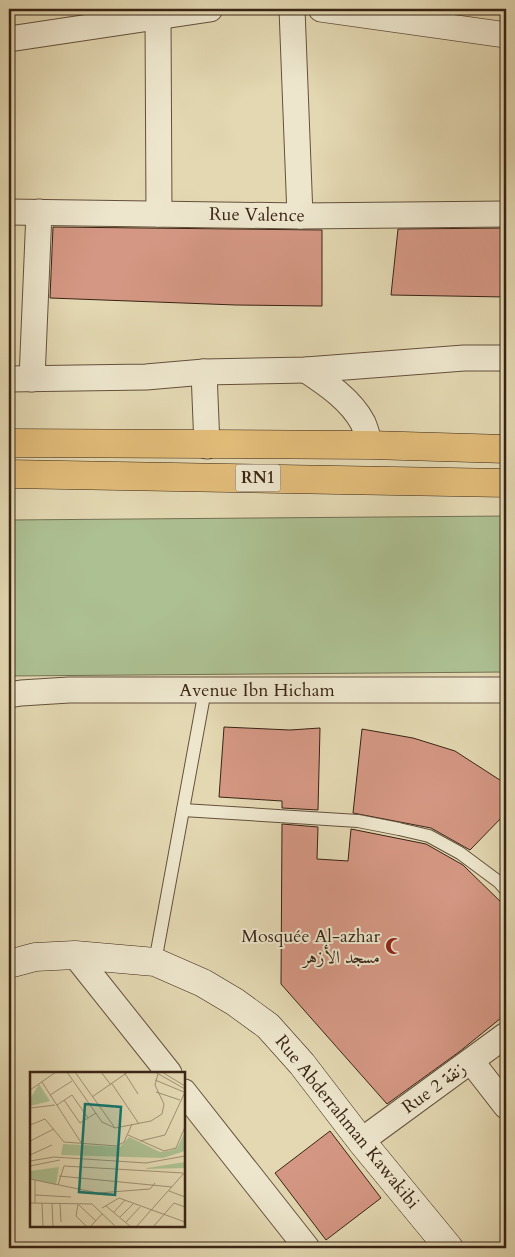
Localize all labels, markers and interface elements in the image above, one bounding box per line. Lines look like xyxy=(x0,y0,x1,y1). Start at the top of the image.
street label: Rue Valence xyxy=(209,202,305,228)
road number: RN1 xyxy=(236,464,280,492)
street label: Avenue Ibn Hicham xyxy=(179,678,335,703)
place label: Mosquée Al-azhar مسجد الأزهر xyxy=(241,924,380,970)
mosque icon: Mosquée Al-azhar مسجد الأزهر xyxy=(384,936,404,956)
street label: Rue Abderrahman Kawakibi xyxy=(269,1030,425,1214)
street label: Rue 2 زنقة xyxy=(397,1056,471,1120)
inset map xyxy=(30,1072,185,1227)

